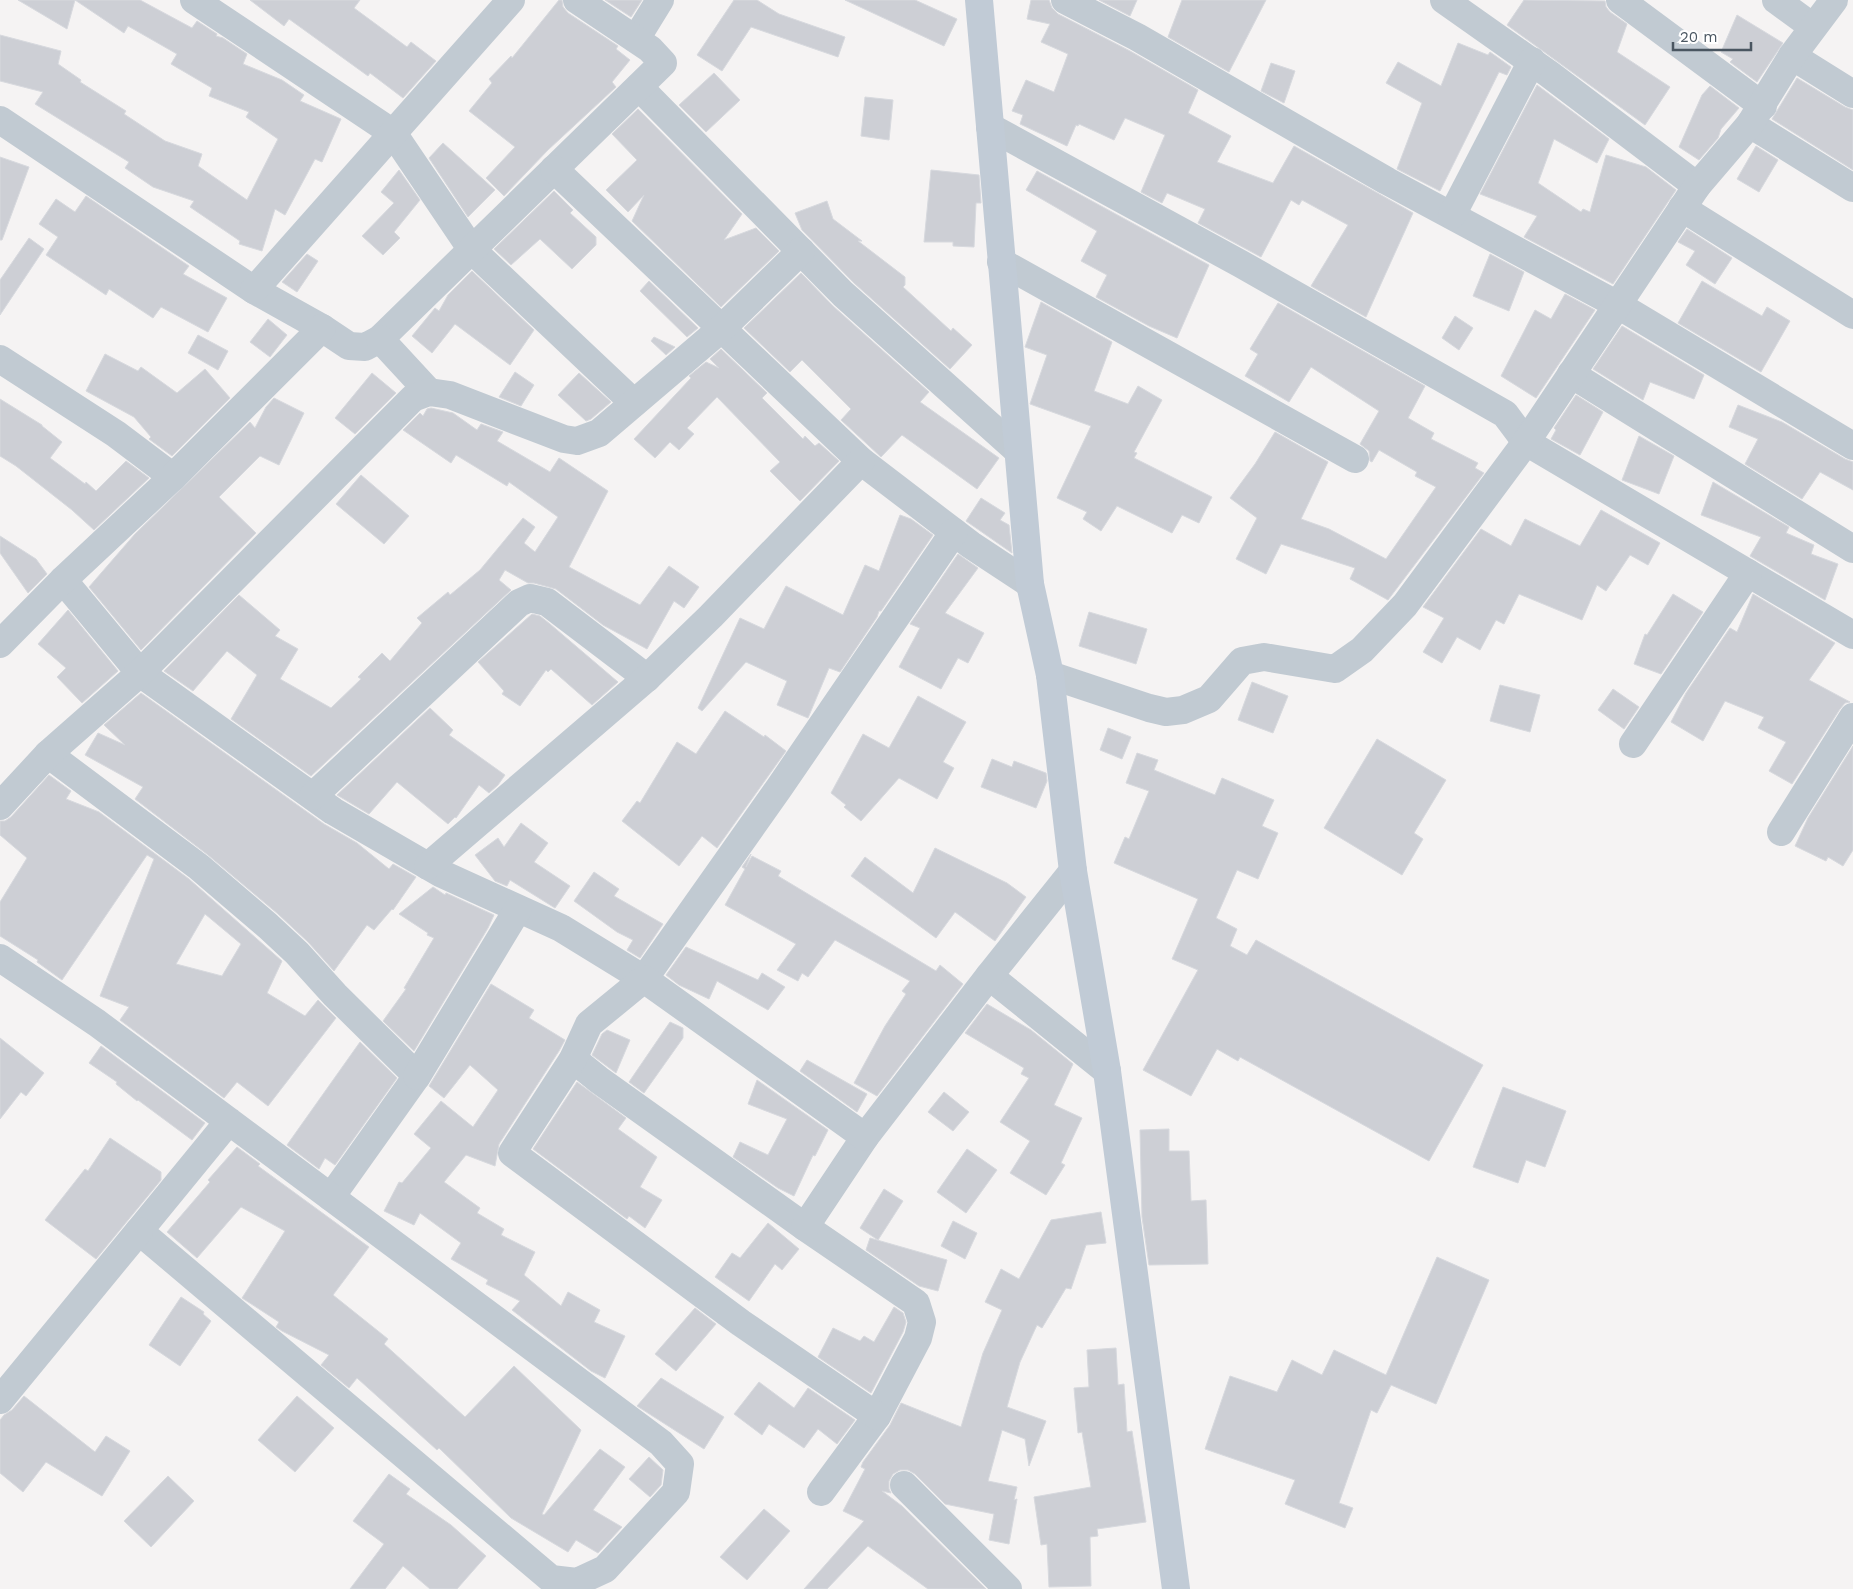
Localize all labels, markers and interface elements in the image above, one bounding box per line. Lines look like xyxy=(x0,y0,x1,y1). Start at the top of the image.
scale bar xyxy=(1673,20,1750,52)
text: 20 m xyxy=(1680,28,1718,46)

